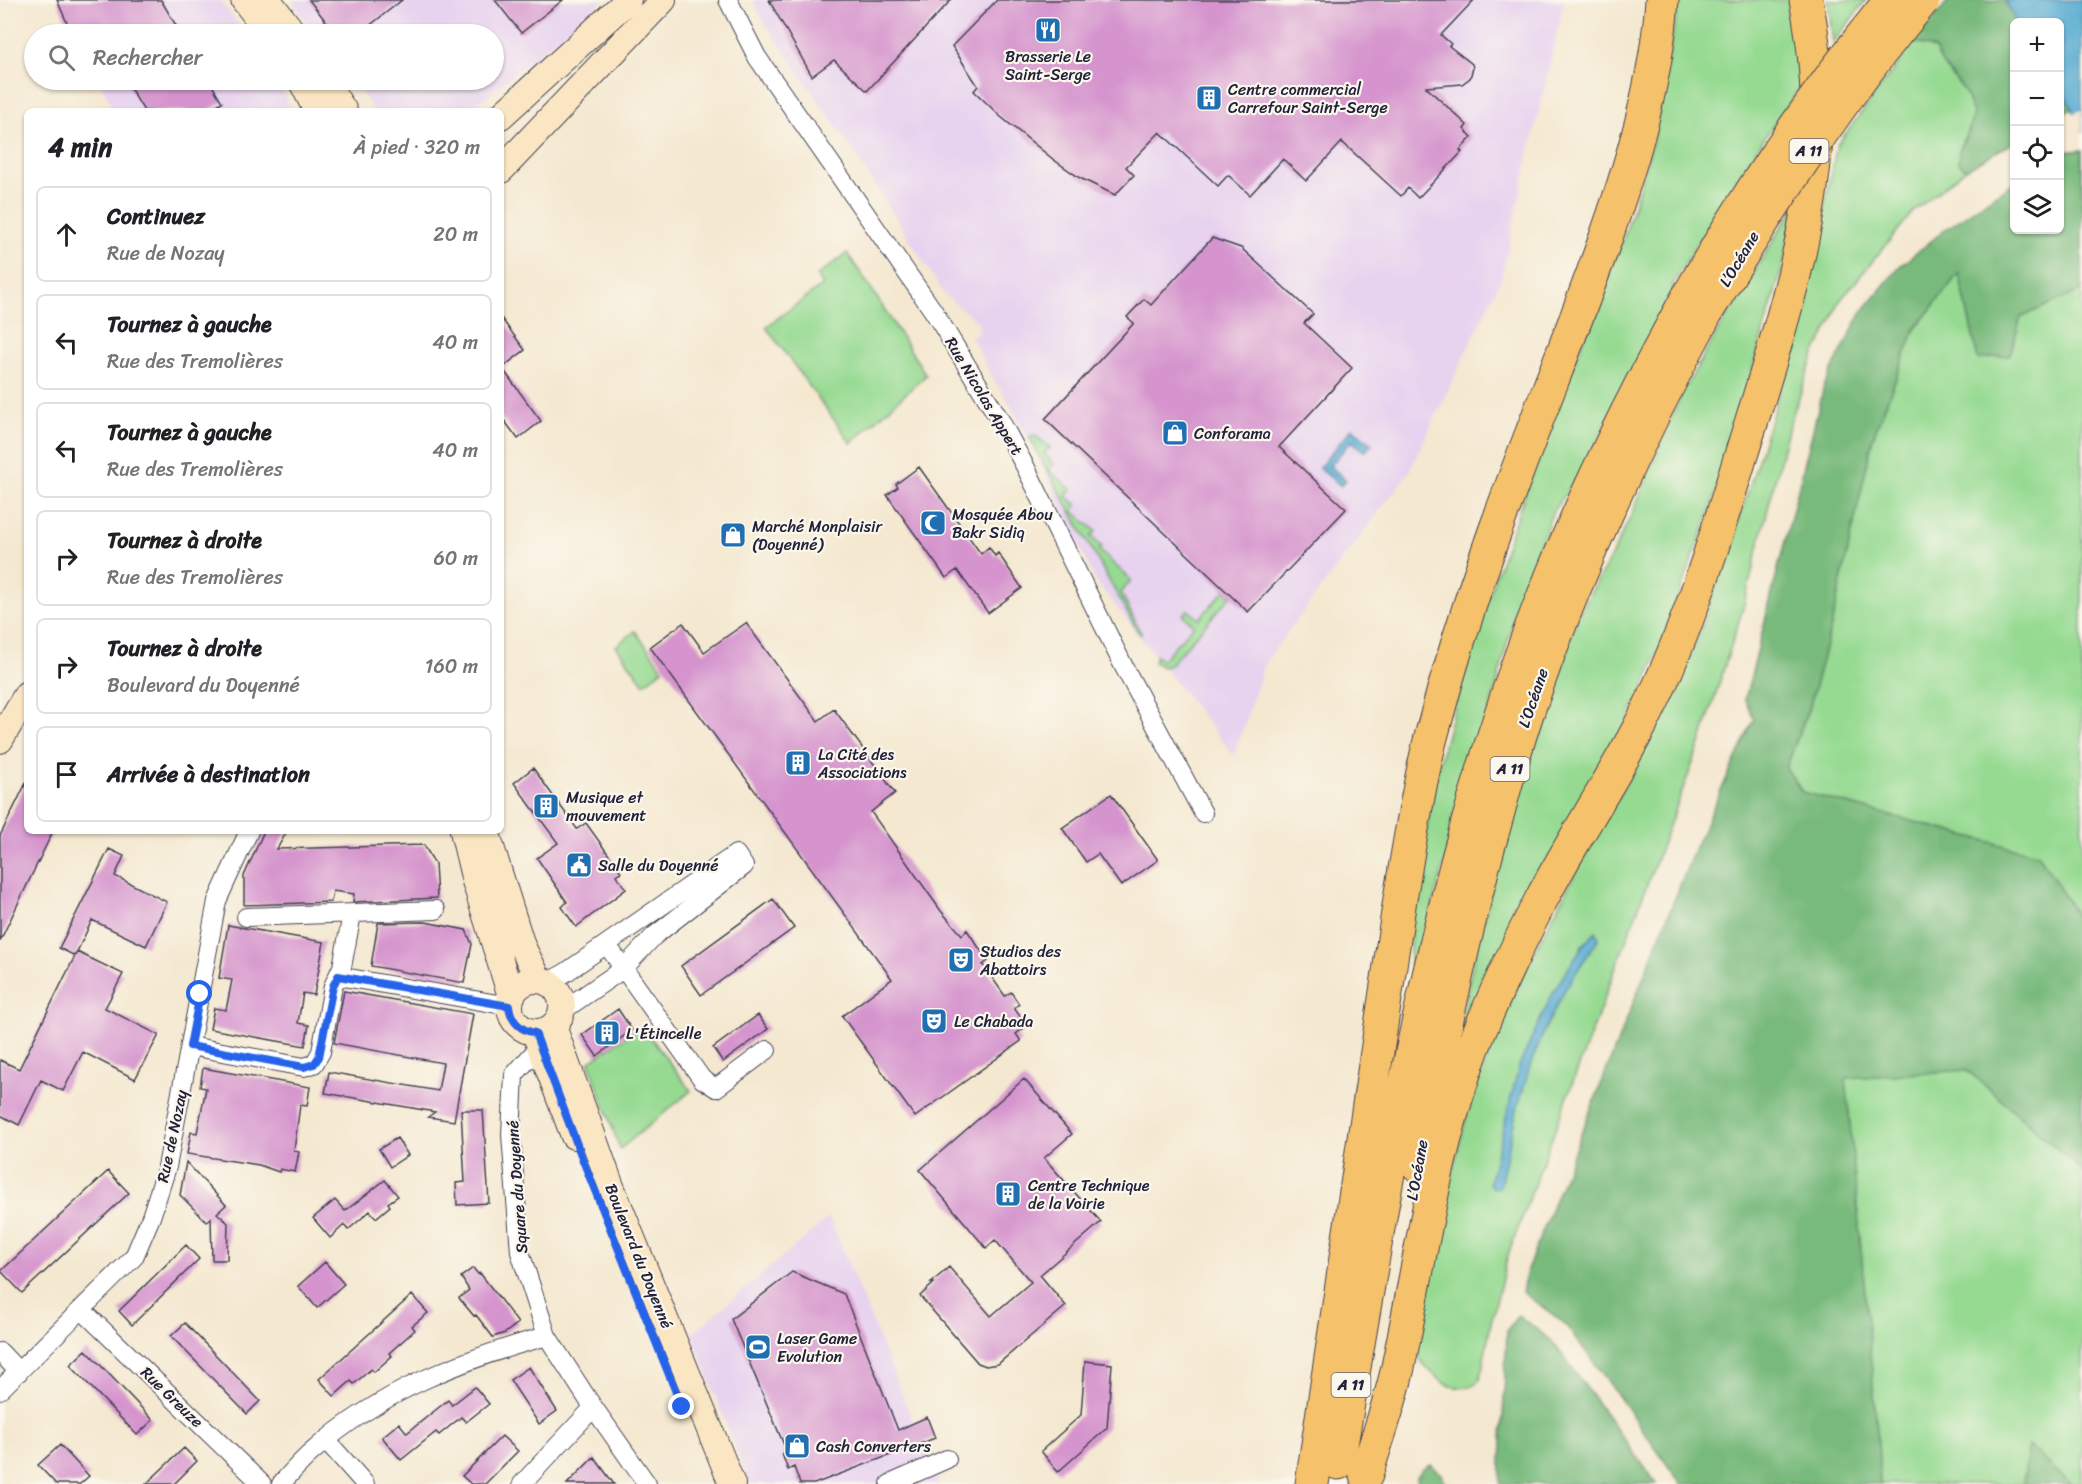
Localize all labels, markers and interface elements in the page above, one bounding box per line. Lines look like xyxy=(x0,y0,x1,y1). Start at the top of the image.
restaurant icon: Brasserie Le Saint-Serge xyxy=(1033,15,1063,45)
map controls xyxy=(2010,18,2064,234)
button: + xyxy=(2010,18,2064,72)
search box xyxy=(24,24,504,90)
text: Rechercher xyxy=(93,38,203,77)
icon: search xyxy=(45,41,78,74)
place label: Brasserie Le Saint-Serge xyxy=(1005,42,1091,89)
button: − xyxy=(2010,72,2064,126)
place label: Centre commercial Carrefour Saint-Serge xyxy=(1228,75,1388,122)
building icon: Centre commercial Carrefour Saint-Serge xyxy=(1194,83,1224,113)
text: 4 min xyxy=(48,124,112,170)
button: locate xyxy=(2010,126,2064,180)
text: À pied · 320 m xyxy=(353,130,480,165)
road number: A 11 xyxy=(1790,139,1828,163)
button: layers xyxy=(2010,180,2064,234)
text: Continuez xyxy=(107,197,205,236)
text: 20 m xyxy=(433,217,478,252)
icon: ahead xyxy=(50,218,83,251)
street label: L’Océane xyxy=(1711,225,1767,293)
text: Rue de Nozay xyxy=(107,236,225,271)
text: Tournez à gauche xyxy=(107,305,272,344)
text: 40 m xyxy=(432,325,478,360)
icon: left xyxy=(50,326,83,359)
street label: Rue Nicolas Appert xyxy=(937,331,1031,461)
text: Rue des Tremolières xyxy=(107,344,283,379)
text: Tournez à gauche xyxy=(107,413,272,452)
shop icon: Conforama xyxy=(1160,418,1190,448)
place label: Conforama xyxy=(1194,419,1271,448)
text: 40 m xyxy=(432,433,478,468)
icon: left xyxy=(50,434,83,467)
text: Rue des Tremolières xyxy=(107,452,283,487)
place label: Mosquée Abou Bakr Sidiq xyxy=(952,500,1053,547)
mosque icon: Mosquée Abou Bakr Sidiq xyxy=(918,508,948,538)
place label: Marché Monplaisir (Doyenné) xyxy=(752,512,883,559)
shop icon: Marché Monplaisir (Doyenné) xyxy=(718,520,748,550)
text: Tournez à droite xyxy=(107,521,262,560)
text: 60 m xyxy=(433,541,478,576)
icon: right xyxy=(50,542,83,575)
text: Rue des Tremolières xyxy=(107,560,283,595)
text: Tournez à droite xyxy=(107,629,262,668)
text: 160 m xyxy=(425,649,478,684)
icon: right xyxy=(50,650,83,683)
street label: L’Océane xyxy=(1509,664,1557,732)
text: Boulevard du Doyenné xyxy=(107,668,300,703)
place label: La Cité des Associations xyxy=(817,740,907,787)
building icon: La Cité des Associations xyxy=(783,748,813,778)
text: Arrivée à destination xyxy=(107,755,310,794)
road number: A 11 xyxy=(1490,757,1530,781)
icon: arrive xyxy=(50,758,83,791)
place label: Musique et mouvement xyxy=(566,783,646,830)
building icon: Musique et mouvement xyxy=(531,791,561,821)
public building icon: Salle du Doyenné xyxy=(564,850,594,880)
place label: Salle du Doyenné xyxy=(598,851,719,880)
place label: Studios des Abattoirs xyxy=(979,937,1062,984)
theatre icon: Studios des Abattoirs xyxy=(946,945,976,975)
route start xyxy=(186,980,212,1006)
theatre icon: Le Chabada xyxy=(919,1006,949,1036)
place label: Le Chabada xyxy=(954,1007,1033,1036)
building icon: L'Étincelle xyxy=(592,1018,622,1048)
place label: L'Étincelle xyxy=(626,1019,702,1048)
street label: Rue de Nozay xyxy=(148,1086,196,1185)
street label: Square du Doyenné xyxy=(498,1120,536,1254)
street label: L’Océane xyxy=(1397,1137,1437,1203)
place label: Centre Technique de la Voirie xyxy=(1028,1171,1150,1218)
street label: Boulevard du Doyenné xyxy=(597,1179,681,1333)
building icon: Centre Technique de la Voirie xyxy=(993,1179,1023,1209)
place label: Laser Game Evolution xyxy=(777,1324,857,1371)
sports icon: Laser Game Evolution xyxy=(743,1332,773,1362)
street label: Rue Greuze xyxy=(133,1359,211,1435)
road number: A 11 xyxy=(1332,1373,1370,1397)
route end xyxy=(668,1393,694,1419)
shop icon: Cash Converters xyxy=(782,1431,812,1461)
place label: Cash Converters xyxy=(816,1432,932,1461)

